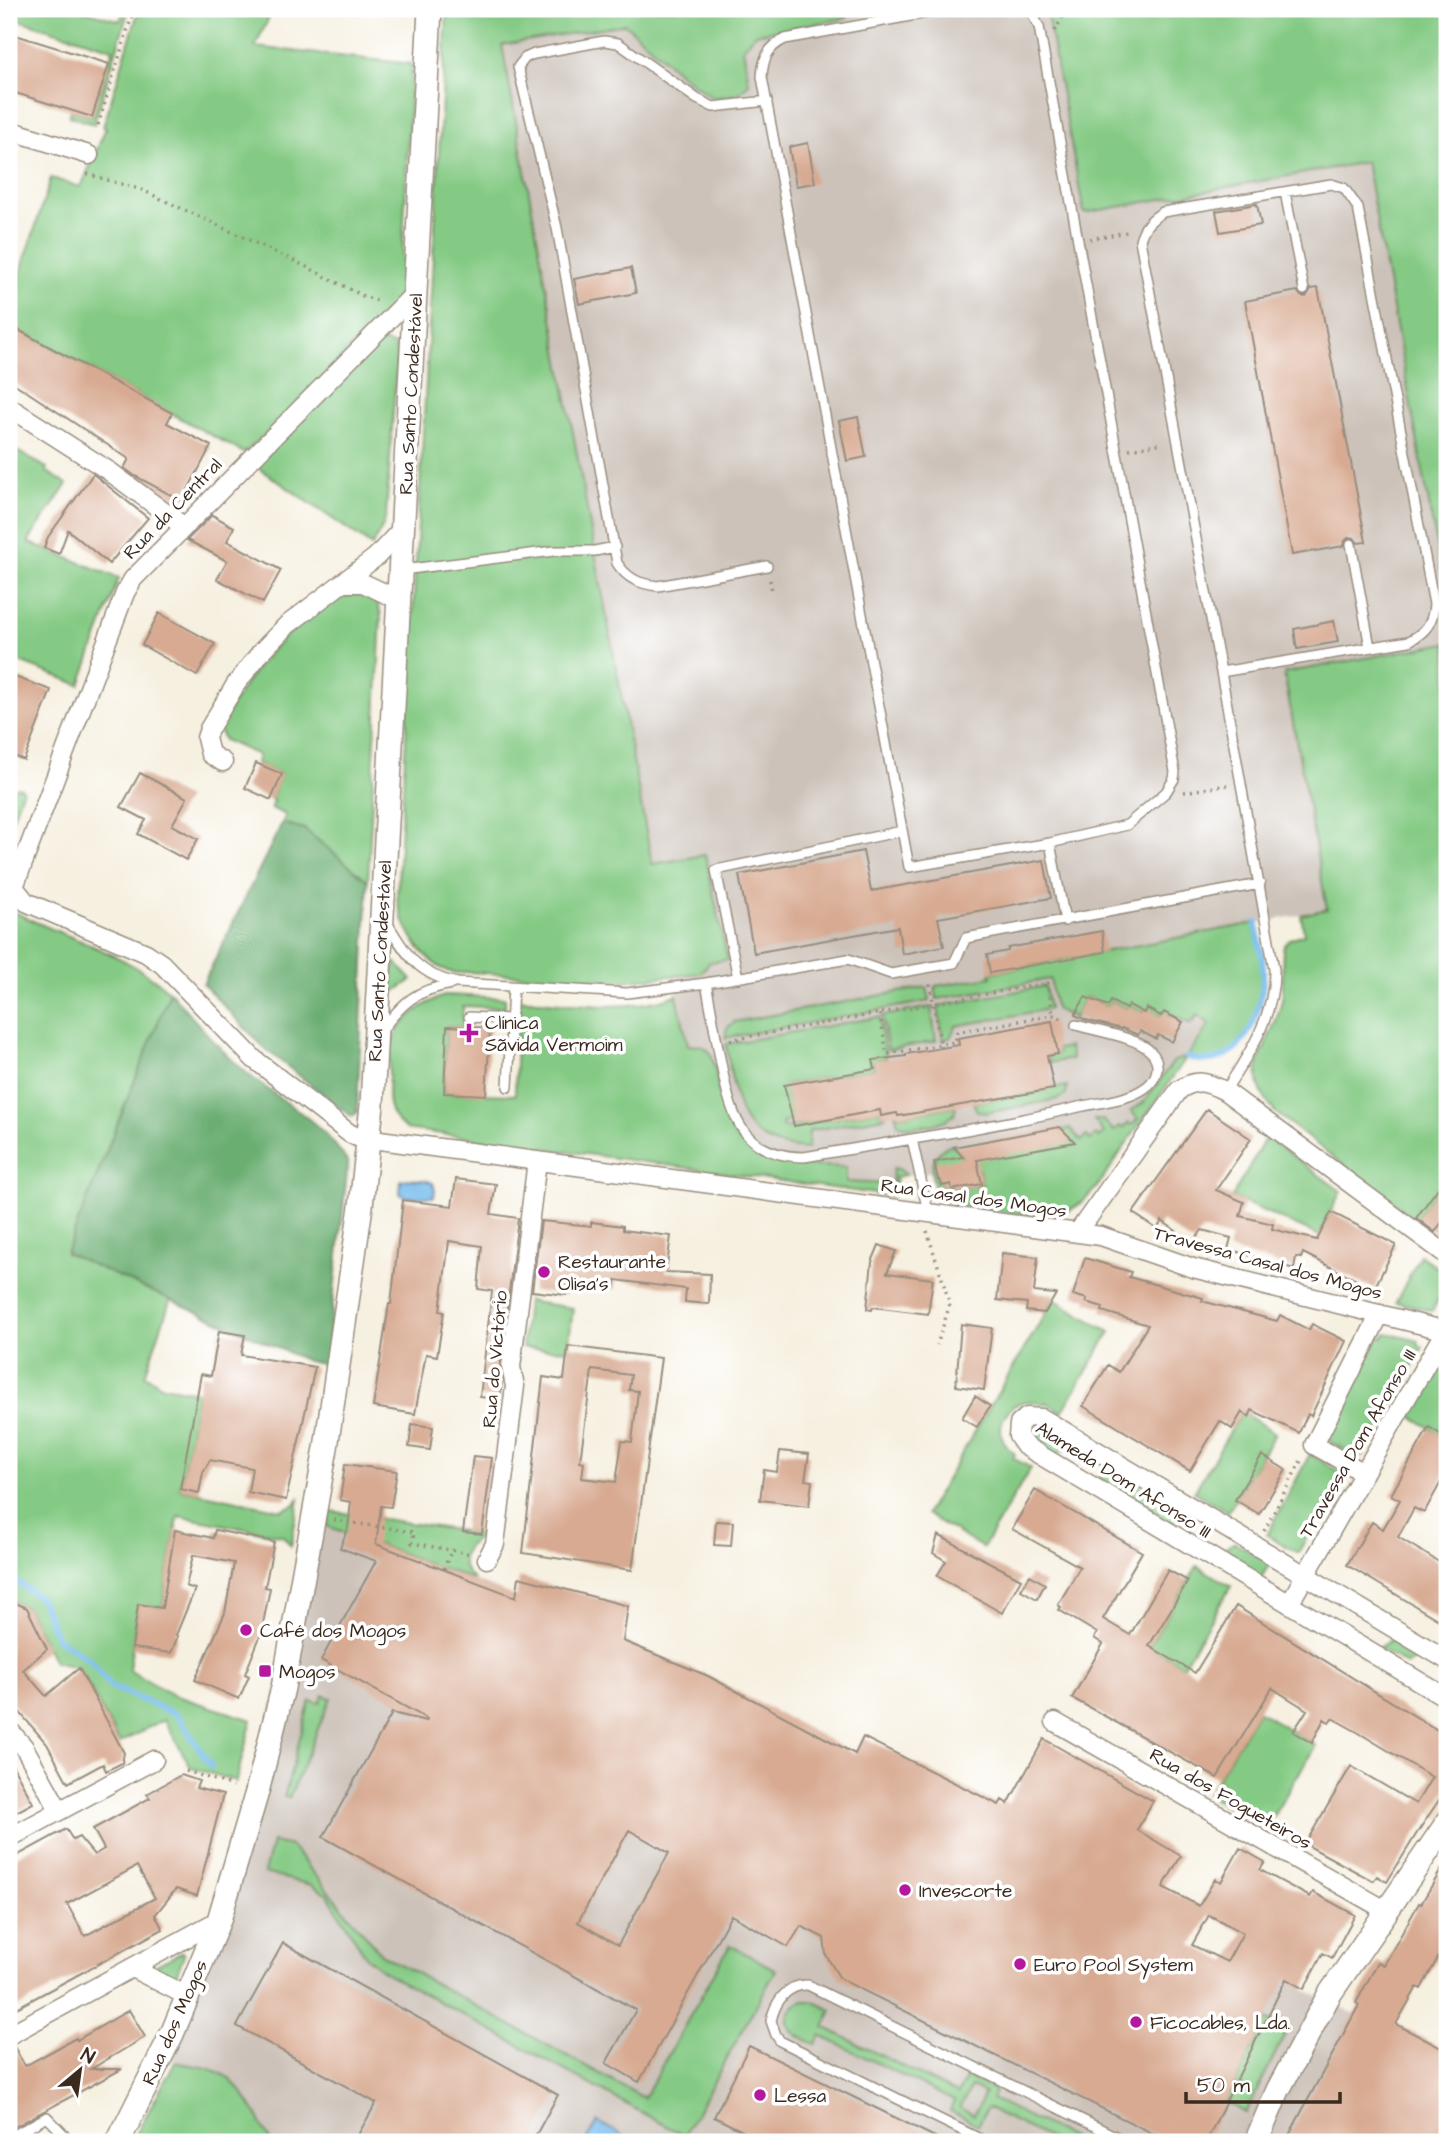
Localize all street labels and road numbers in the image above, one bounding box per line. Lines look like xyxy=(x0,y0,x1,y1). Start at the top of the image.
street label: Rua Santo Condestável xyxy=(393,293,430,495)
street label: Rua da Central xyxy=(118,452,228,566)
street label: Rua Santo Condestável xyxy=(362,860,399,1062)
street label: Rua Casal dos Mogos xyxy=(879,1172,1068,1226)
street label: Travessa Casal dos Mogos xyxy=(1150,1220,1385,1308)
street label: Rua do Victório xyxy=(476,1289,515,1429)
street label: Travessa Dom Afonso III xyxy=(1293,1344,1423,1543)
street label: Alameda Dom Afonso III xyxy=(1030,1415,1216,1545)
street label: Rua dos Fogueteiros xyxy=(1144,1742,1316,1858)
street label: Rua dos Mogos xyxy=(136,1956,216,2090)

